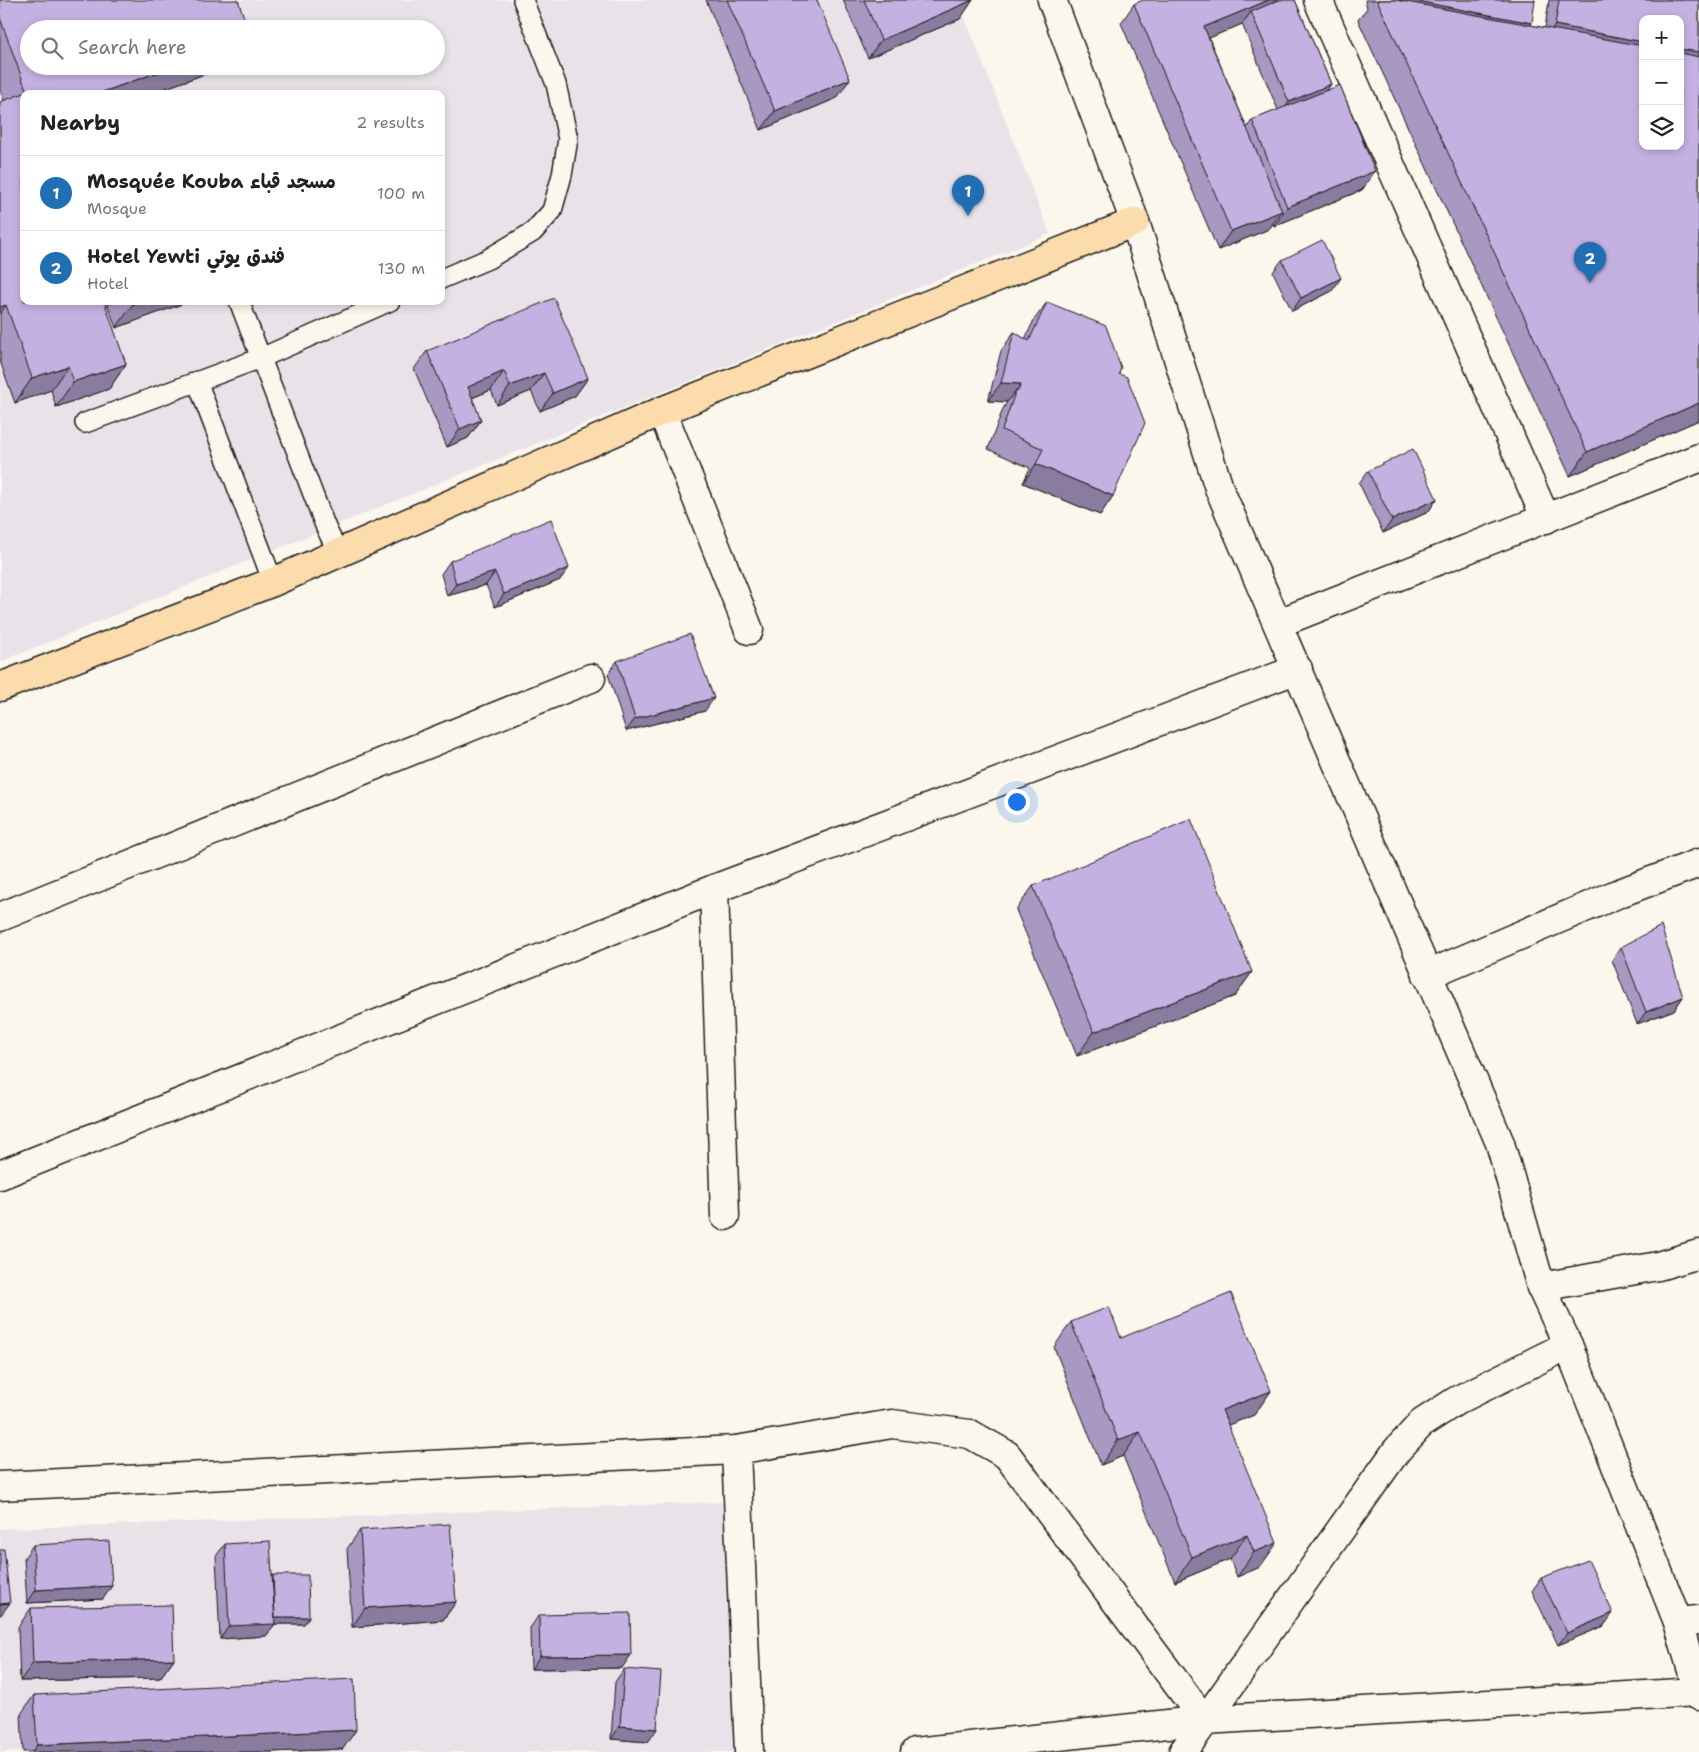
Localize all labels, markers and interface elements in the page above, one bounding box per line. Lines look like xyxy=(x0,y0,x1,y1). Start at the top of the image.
map controls xyxy=(1639,15,1684,150)
button: + xyxy=(1639,15,1684,60)
search box xyxy=(20,20,445,75)
icon: search xyxy=(38,34,66,62)
text: Search here xyxy=(78,35,187,60)
button: − xyxy=(1639,60,1684,105)
button: layers xyxy=(1639,105,1684,150)
text: Nearby xyxy=(40,109,120,137)
text: 2 results xyxy=(356,112,425,133)
text: Mosquée Kouba مسجد قباء xyxy=(87,169,336,194)
pin: 1 xyxy=(952,175,984,216)
text: 1 xyxy=(52,183,60,204)
text: 100 m xyxy=(377,183,425,204)
text: Mosque xyxy=(87,198,147,219)
pin: 2 xyxy=(1574,242,1606,283)
text: Hotel Yewti فندق يوتي xyxy=(87,244,285,269)
text: 2 xyxy=(50,258,62,279)
text: 130 m xyxy=(378,258,425,279)
text: Hotel xyxy=(87,273,128,294)
your location xyxy=(1004,789,1030,815)

